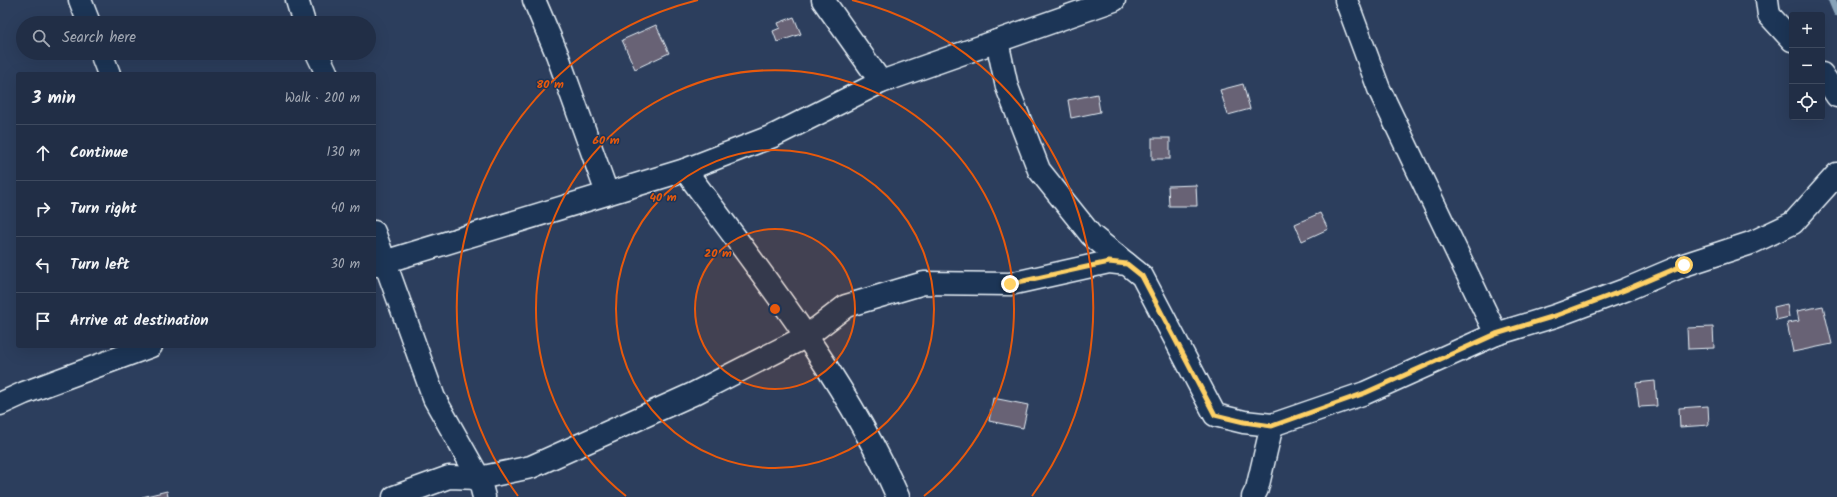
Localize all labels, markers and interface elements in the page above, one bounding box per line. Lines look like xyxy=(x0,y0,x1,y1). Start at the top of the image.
map controls xyxy=(1789,12,1825,120)
button: + xyxy=(1789,12,1825,48)
search box xyxy=(16,16,376,60)
text: Search here xyxy=(62,26,136,50)
icon: search xyxy=(30,27,52,49)
button: − xyxy=(1789,48,1825,84)
text: 80 m xyxy=(536,75,564,94)
button: locate xyxy=(1789,84,1825,120)
text: 3 min xyxy=(32,85,76,112)
text: Walk · 200 m xyxy=(285,88,360,109)
text: 60 m xyxy=(592,131,620,150)
text: Continue xyxy=(70,141,128,165)
icon: ahead xyxy=(32,142,54,164)
text: 130 m xyxy=(326,142,360,163)
text: 40 m xyxy=(649,188,677,207)
text: Turn right xyxy=(70,197,137,221)
icon: right xyxy=(32,198,54,220)
text: 40 m xyxy=(331,198,360,219)
text: 20 m xyxy=(704,244,732,263)
text: Turn left xyxy=(70,253,130,277)
icon: left xyxy=(32,254,54,276)
text: 30 m xyxy=(331,254,360,275)
route start xyxy=(1675,256,1693,274)
route end xyxy=(1001,275,1019,293)
centre of rings xyxy=(768,302,782,316)
text: Arrive at destination xyxy=(70,309,209,333)
icon: arrive xyxy=(32,310,54,332)

